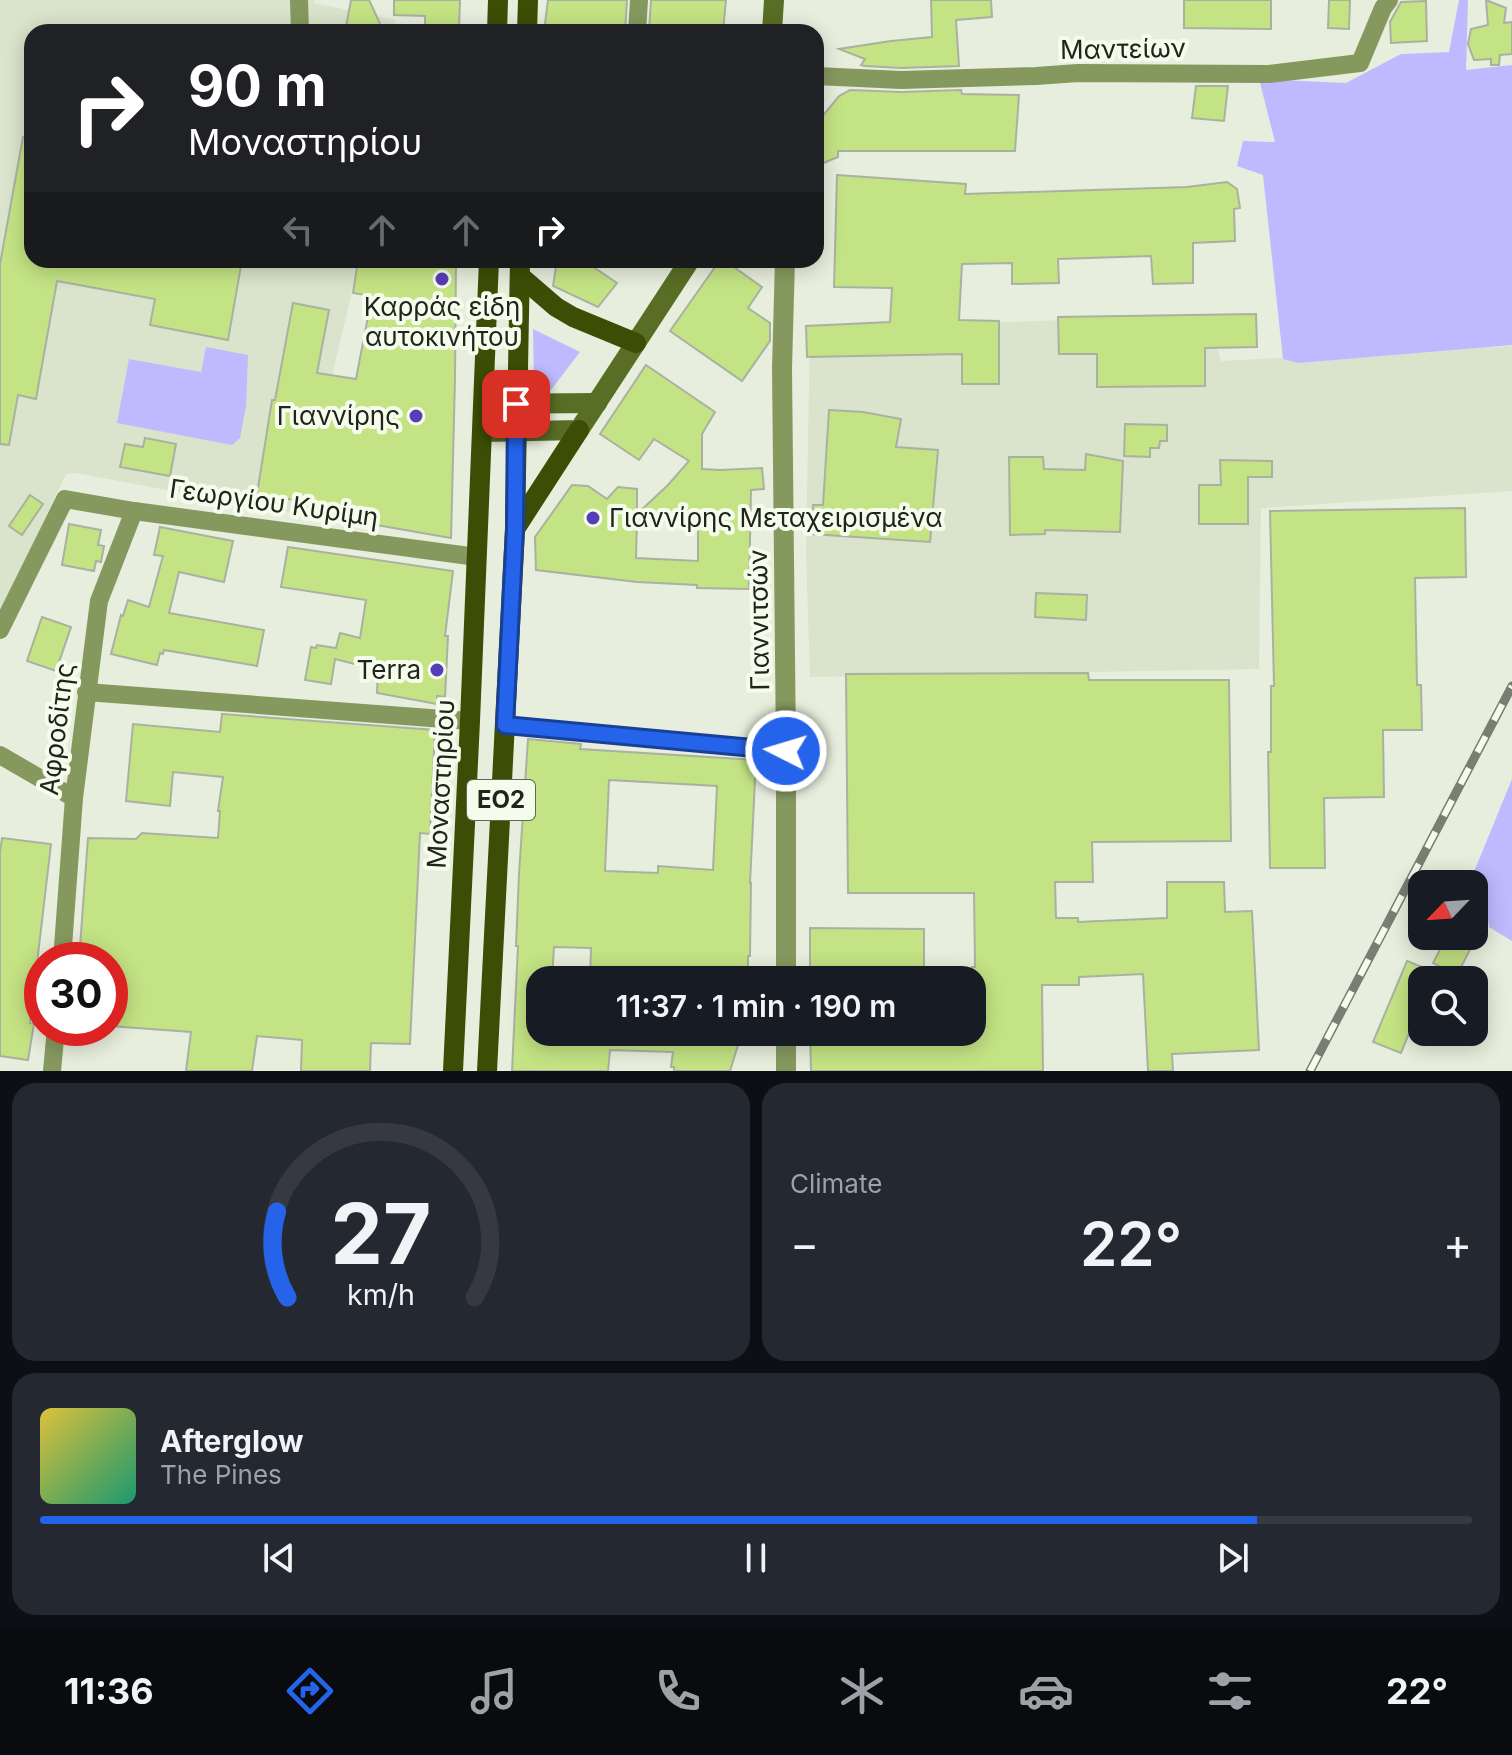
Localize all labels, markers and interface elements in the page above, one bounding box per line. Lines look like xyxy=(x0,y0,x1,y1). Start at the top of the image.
street label: Μαντείων xyxy=(1060,32,1186,65)
text: 90 m xyxy=(188,52,327,120)
icon: right xyxy=(56,56,160,160)
text: Μοναστηρίου xyxy=(188,120,422,164)
icon: left xyxy=(276,208,320,252)
icon: ahead xyxy=(360,208,404,252)
icon: ahead xyxy=(444,208,488,252)
icon: right xyxy=(528,208,572,252)
marker: Καρράς είδη αυτοκινήτου xyxy=(433,270,451,288)
place label: Καρράς είδη αυτοκινήτου xyxy=(364,291,520,352)
pin xyxy=(482,370,550,438)
icon: arrive xyxy=(494,382,538,426)
place label: Γιαννίρης xyxy=(277,400,400,431)
marker: Γιαννίρης xyxy=(407,407,425,425)
street label: Γεωργίου Κυρίμη xyxy=(168,473,380,533)
place label: Γιαννίρης Μεταχειρισμένα xyxy=(609,502,942,533)
marker: Γιαννίρης Μεταχειρισμένα xyxy=(584,509,602,527)
street label: Γιαννιτσών xyxy=(742,549,775,691)
place label: Terra xyxy=(357,654,421,685)
street label: Αφροδίτης xyxy=(33,661,80,797)
marker: Terra xyxy=(428,661,446,679)
street label: Μοναστηρίου xyxy=(421,699,460,869)
position arrow xyxy=(744,709,828,793)
road number: ΕΟ2 xyxy=(467,780,535,820)
north arrow xyxy=(1408,870,1488,950)
map controls xyxy=(1408,870,1488,1046)
speed limit sign: 30 xyxy=(24,942,128,1046)
button: search xyxy=(1408,966,1488,1046)
text: 11:37 · 1 min · 190 m xyxy=(616,988,896,1024)
text: Climate xyxy=(790,1168,882,1199)
text: 27 xyxy=(331,1183,431,1284)
text: 22° xyxy=(1080,1208,1182,1280)
text: − xyxy=(790,1217,819,1271)
text: + xyxy=(1443,1217,1472,1271)
text: km/h xyxy=(347,1277,415,1312)
text: Afterglow xyxy=(160,1423,304,1459)
text: The Pines xyxy=(160,1459,282,1490)
icon: previous xyxy=(257,1536,301,1580)
icon: pause xyxy=(734,1536,778,1580)
icon: next xyxy=(1211,1536,1255,1580)
icon: directions xyxy=(282,1663,338,1719)
icon: music xyxy=(466,1663,522,1719)
icon: phone xyxy=(650,1663,706,1719)
icon: climate xyxy=(834,1663,890,1719)
icon: car xyxy=(1018,1663,1074,1719)
icon: filters xyxy=(1202,1663,1258,1719)
text: 11:36 xyxy=(64,1669,154,1713)
text: 22° xyxy=(1386,1669,1448,1713)

